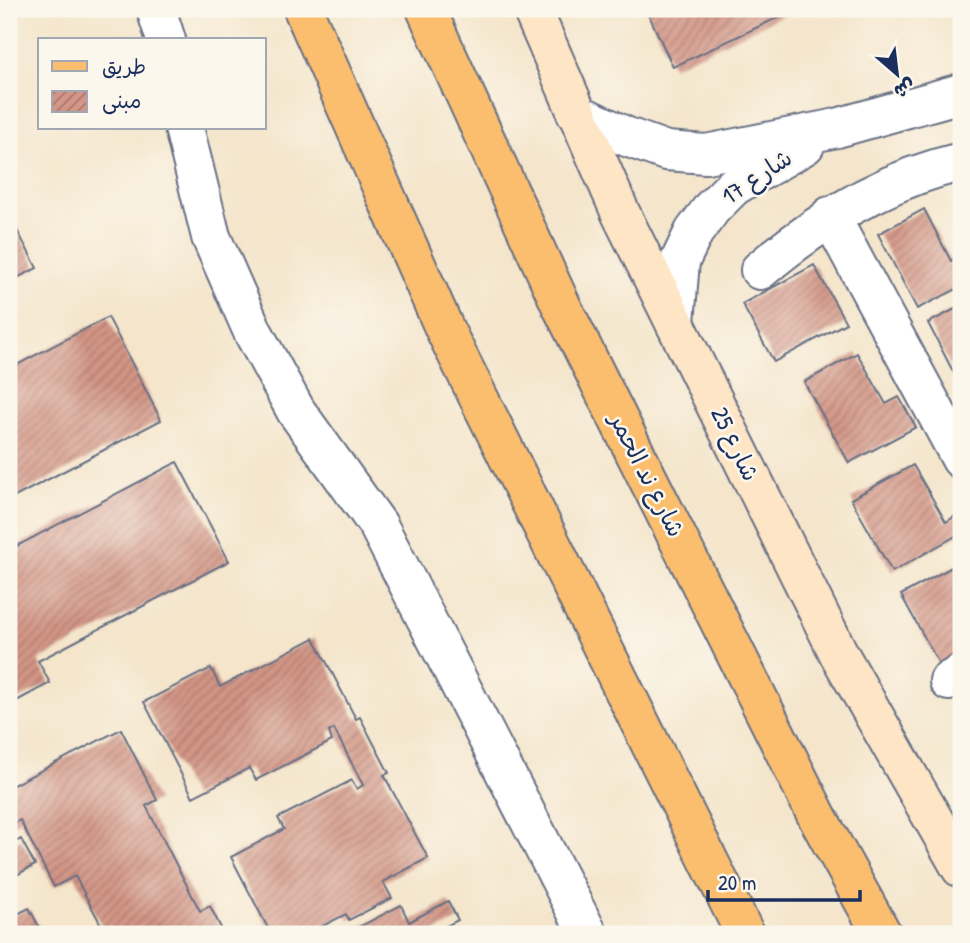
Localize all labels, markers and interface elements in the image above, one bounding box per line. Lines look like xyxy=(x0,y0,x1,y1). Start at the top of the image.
legend xyxy=(38,38,266,130)
north arrow xyxy=(862,38,932,108)
text: طريق xyxy=(102,52,146,81)
text: ش xyxy=(890,73,920,105)
text: مبنى xyxy=(102,86,141,115)
street label: شارع 17 xyxy=(715,141,799,213)
street label: شارع 25 xyxy=(702,401,768,487)
street label: شارع ند الحمر xyxy=(600,405,693,543)
scale bar xyxy=(708,859,860,903)
text: 20 m xyxy=(718,868,756,897)

